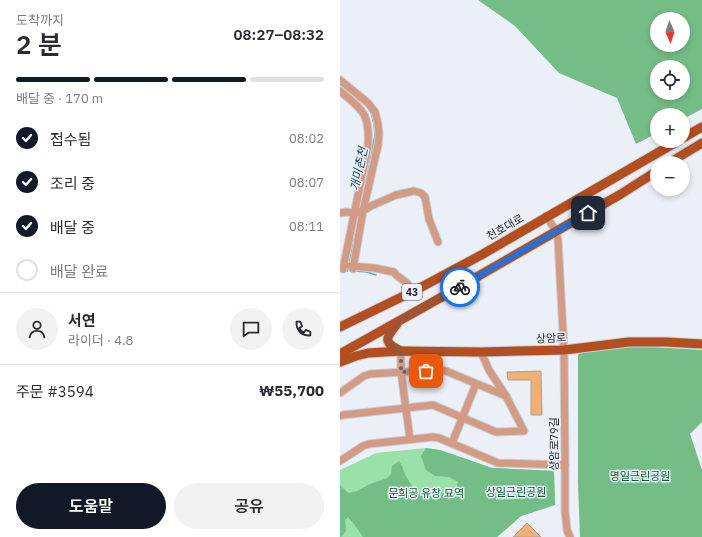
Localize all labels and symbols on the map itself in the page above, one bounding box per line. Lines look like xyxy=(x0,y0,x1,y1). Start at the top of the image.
north arrow xyxy=(650,12,690,52)
water label: 개미촌천 xyxy=(347,144,371,192)
pin xyxy=(571,196,605,230)
street label: 천호대로 xyxy=(484,211,526,243)
courier xyxy=(440,267,480,307)
road number: 43 xyxy=(402,284,422,300)
street label: 상암로 xyxy=(535,330,567,346)
pin xyxy=(409,354,443,388)
street label: 상암로79길 xyxy=(547,417,561,471)
park label: 명일근린공원 xyxy=(610,469,670,483)
park label: 상일근린공원 xyxy=(486,485,546,499)
park label: 문희공 유창 묘역 xyxy=(388,486,464,500)

